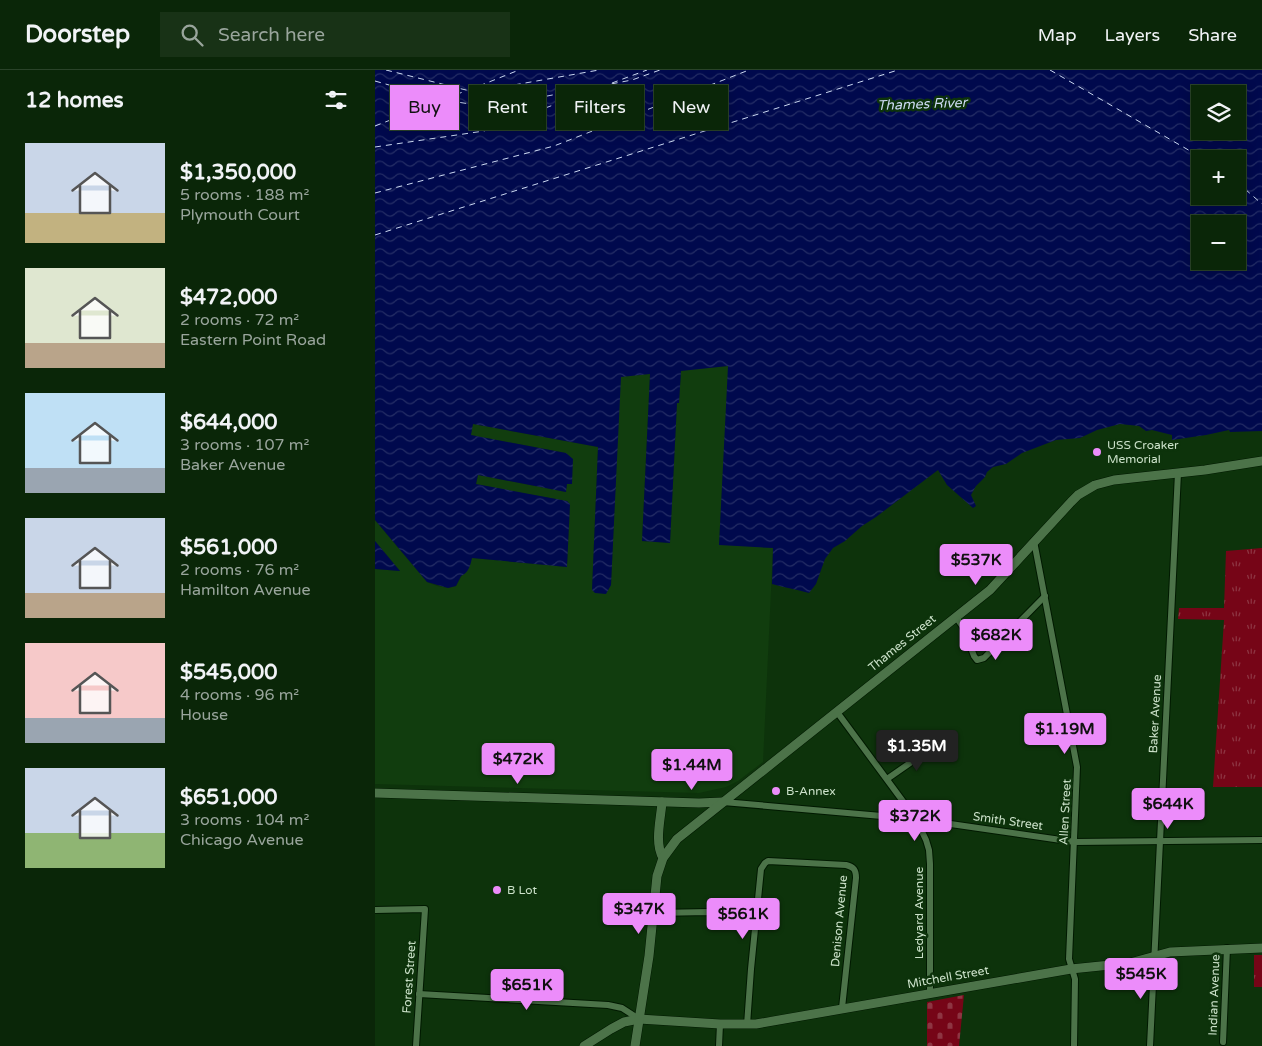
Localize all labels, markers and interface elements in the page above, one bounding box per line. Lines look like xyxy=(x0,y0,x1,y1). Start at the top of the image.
search box xyxy=(160,12,510,57)
text: Doorstep xyxy=(25,20,130,49)
icon: search xyxy=(178,21,206,49)
text: Search here xyxy=(218,24,325,46)
text: Map xyxy=(1038,24,1077,46)
text: Layers xyxy=(1105,24,1160,46)
text: Share xyxy=(1188,24,1237,46)
chip: Buy xyxy=(390,85,459,130)
chip: Rent xyxy=(469,85,546,130)
chip: Filters xyxy=(556,85,644,130)
chip: New xyxy=(654,85,728,130)
map controls xyxy=(1191,85,1246,270)
button: layers xyxy=(1191,85,1246,140)
icon: filters xyxy=(322,86,350,114)
text: 12 homes xyxy=(25,88,124,113)
water label: Thames River xyxy=(877,94,969,114)
button: + xyxy=(1191,150,1246,205)
text: $1,350,000 xyxy=(180,160,296,185)
icon: home xyxy=(65,163,125,223)
text: 5 rooms · 188 m² xyxy=(180,185,309,205)
text: Plymouth Court xyxy=(180,205,300,225)
button: − xyxy=(1191,215,1246,270)
text: $472,000 xyxy=(180,285,278,310)
icon: home xyxy=(65,288,125,348)
text: 2 rooms · 72 m² xyxy=(180,310,299,330)
text: Eastern Point Road xyxy=(180,330,326,350)
text: $644,000 xyxy=(180,410,278,435)
icon: home xyxy=(65,413,125,473)
text: 3 rooms · 107 m² xyxy=(180,435,309,455)
place label: USS Croaker Memorial xyxy=(1107,438,1179,466)
marker: USS Croaker Memorial xyxy=(1091,446,1103,458)
text: Baker Avenue xyxy=(180,455,285,475)
text: $561,000 xyxy=(180,535,278,560)
icon: home xyxy=(65,538,125,598)
pin: $537K xyxy=(941,544,1011,586)
text: $537K xyxy=(951,550,1001,570)
text: 2 rooms · 76 m² xyxy=(180,560,299,580)
text: Hamilton Avenue xyxy=(180,580,311,600)
street label: Thames Street xyxy=(866,611,939,674)
pin: $682K xyxy=(961,618,1031,661)
text: $682K xyxy=(971,625,1021,645)
text: $545,000 xyxy=(180,660,277,685)
icon: home xyxy=(65,663,125,723)
street label: Baker Avenue xyxy=(1146,674,1164,754)
text: 4 rooms · 96 m² xyxy=(180,685,299,705)
text: House xyxy=(180,705,228,725)
pin: $1.19M xyxy=(1024,712,1106,755)
text: $1.19M xyxy=(1035,719,1095,739)
pin: $1.35M xyxy=(876,730,958,772)
text: $1.35M xyxy=(887,736,947,756)
pin: $472K xyxy=(483,742,553,785)
pin: $1.44M xyxy=(651,748,733,791)
text: $472K xyxy=(493,749,543,769)
text: $1.44M xyxy=(662,755,722,775)
street label: Allen Street xyxy=(1056,778,1074,846)
place label: B-Annex xyxy=(786,784,836,798)
text: $651,000 xyxy=(180,785,278,810)
marker: B-Annex xyxy=(770,785,782,797)
icon: home xyxy=(65,788,125,848)
pin: $644K xyxy=(1133,788,1203,830)
text: $644K xyxy=(1143,794,1193,814)
pin: $372K xyxy=(880,800,950,842)
text: $372K xyxy=(890,806,940,826)
street label: Smith Street xyxy=(972,809,1044,833)
text: 3 rooms · 104 m² xyxy=(180,810,309,830)
text: Chicago Avenue xyxy=(180,830,304,850)
street label: Ledyard Avenue xyxy=(912,867,926,959)
street label: Denison Avenue xyxy=(828,874,850,968)
place label: B Lot xyxy=(507,883,538,897)
marker: B Lot xyxy=(491,884,503,896)
pin: $347K xyxy=(604,892,674,935)
pin: $561K xyxy=(708,898,778,940)
text: $347K xyxy=(614,899,664,919)
text: $561K xyxy=(718,904,768,924)
street label: Forest Street xyxy=(399,940,419,1014)
street label: Indian Avenue xyxy=(1206,954,1222,1036)
pin: $545K xyxy=(1106,958,1176,1000)
street label: Mitchell Street xyxy=(906,963,990,991)
text: $545K xyxy=(1116,964,1166,984)
pin: $651K xyxy=(492,968,562,1011)
text: $651K xyxy=(502,975,552,995)

